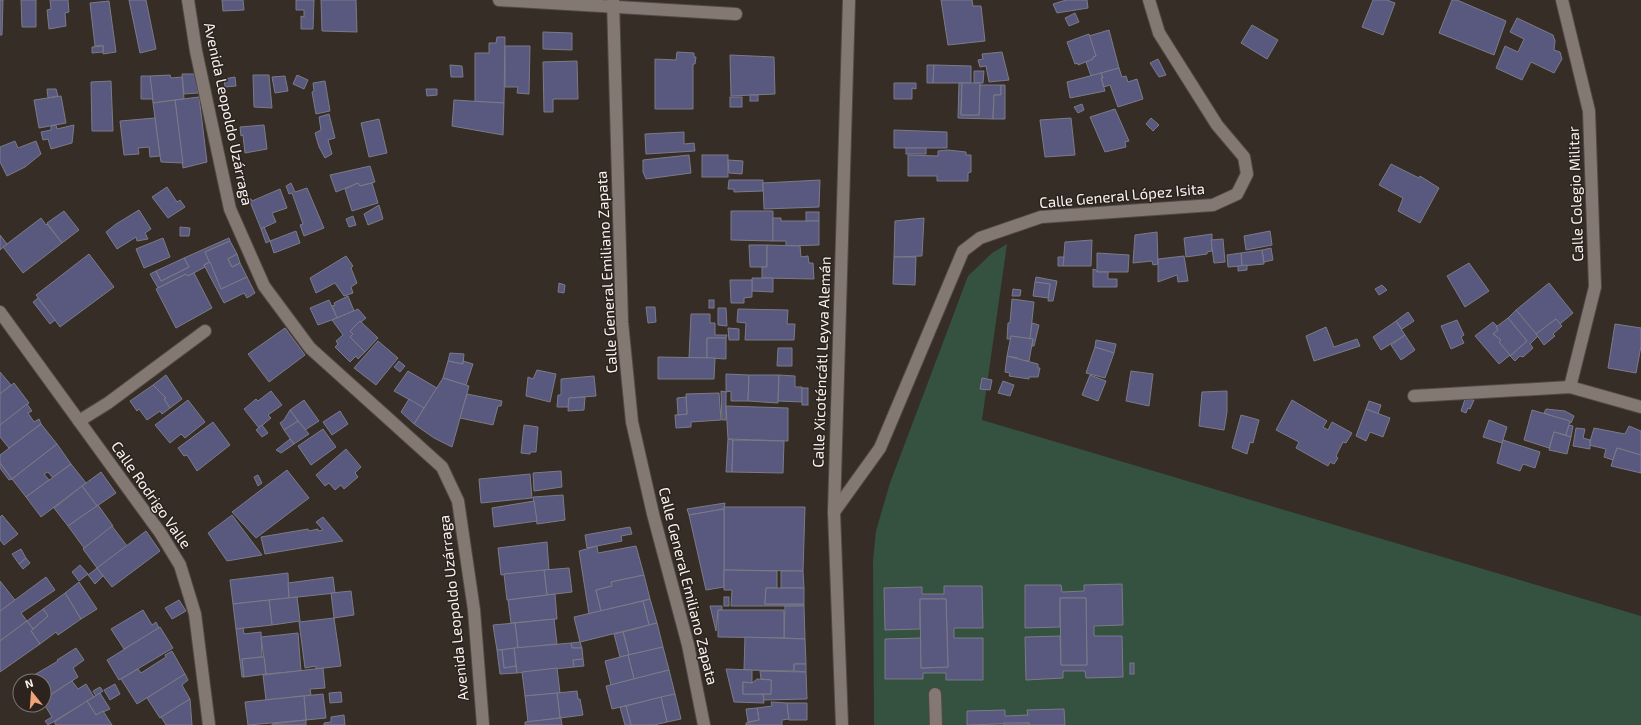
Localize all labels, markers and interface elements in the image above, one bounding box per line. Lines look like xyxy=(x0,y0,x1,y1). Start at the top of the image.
street label: Avenida Leopoldo Uzárraga xyxy=(201,21,257,207)
street label: Calle Colegio Militar xyxy=(1564,126,1586,262)
street label: Calle General Emiliano Zapata xyxy=(592,170,620,374)
street label: Calle General López Isita xyxy=(1038,179,1205,211)
street label: Calle Xicoténcátl Leyva Alemán xyxy=(808,256,834,468)
street label: Calle Rodrigo Valle xyxy=(108,437,196,552)
street label: Calle General Emiliano Zapata xyxy=(656,485,722,686)
street label: Avenida Leopoldo Uzárraga xyxy=(434,514,472,702)
north arrow xyxy=(12,673,52,713)
text: N xyxy=(23,676,35,690)

